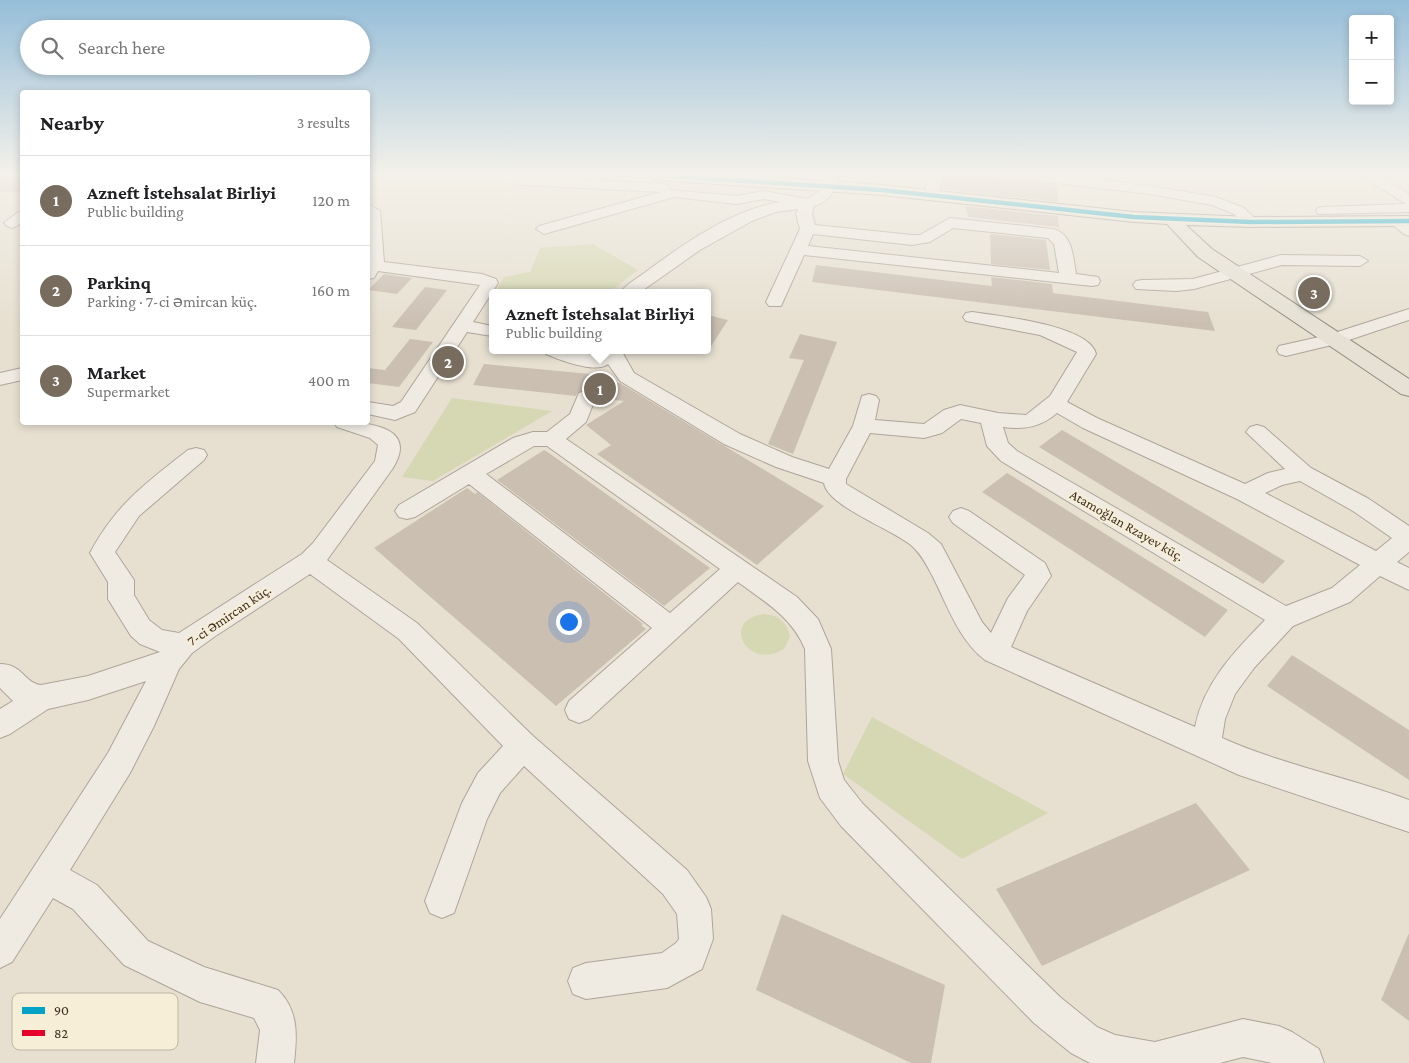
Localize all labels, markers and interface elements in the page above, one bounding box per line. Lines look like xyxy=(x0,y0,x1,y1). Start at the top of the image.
map controls xyxy=(1349,15,1394,105)
button: + xyxy=(1349,15,1394,60)
search box xyxy=(20,20,370,75)
icon: search xyxy=(38,34,66,62)
text: Search here xyxy=(78,37,165,58)
button: − xyxy=(1349,60,1394,105)
text: Nearby xyxy=(40,111,104,135)
text: 3 results xyxy=(297,114,350,131)
text: Azneft İstehsalat Birliyi xyxy=(87,182,276,203)
text: 1 xyxy=(53,192,59,209)
text: 120 m xyxy=(312,192,350,209)
text: Public building xyxy=(87,203,184,220)
text: Parkinq xyxy=(87,272,151,293)
pin: 3 xyxy=(1298,274,1330,312)
text: 2 xyxy=(52,282,60,299)
text: 160 m xyxy=(312,282,350,299)
popup xyxy=(489,289,711,354)
text: Parking · 7-ci Əmircan küç. xyxy=(87,293,257,310)
text: Azneft İstehsalat Birliyi xyxy=(505,303,695,324)
text: Public building xyxy=(505,324,602,341)
pin: 2 xyxy=(432,343,464,381)
text: Market xyxy=(87,362,146,383)
pin: 1 xyxy=(584,370,616,408)
text: 3 xyxy=(52,372,60,389)
text: 400 m xyxy=(308,372,350,389)
text: Supermarket xyxy=(87,383,170,400)
street label: Atamoğlan Rzayev küç. xyxy=(1067,486,1187,564)
street label: 7-ci Əmircan küç. xyxy=(184,581,274,649)
your location xyxy=(556,609,582,635)
legend xyxy=(12,993,178,1050)
text: 90 xyxy=(54,1002,69,1018)
text: 82 xyxy=(54,1025,68,1041)

